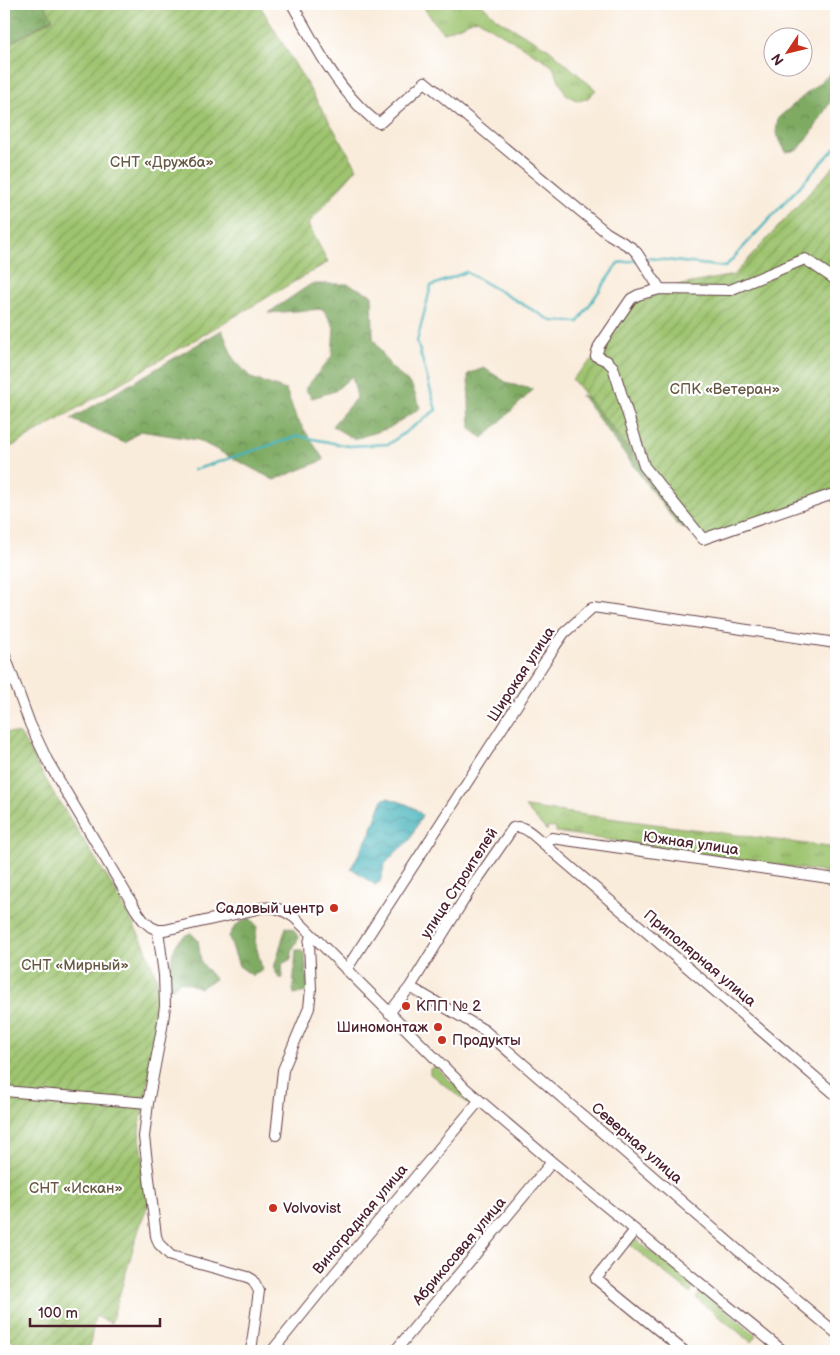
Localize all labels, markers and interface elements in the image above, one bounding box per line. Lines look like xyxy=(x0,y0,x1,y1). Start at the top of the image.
north arrow xyxy=(762,28,812,78)
text: N xyxy=(768,50,788,68)
park label: СНТ «Дружба» xyxy=(110,153,214,172)
park label: СПК «Ветеран» xyxy=(670,380,780,399)
street label: Широкая улица xyxy=(484,623,559,725)
street label: улица Строителей xyxy=(417,824,502,942)
street label: Южная улица xyxy=(642,827,740,860)
place label: Садовый центр xyxy=(216,899,325,918)
marker: Садовый центр xyxy=(328,902,340,914)
street label: Приполярная улица xyxy=(640,906,760,1011)
park label: СНТ «Мирный» xyxy=(21,956,129,975)
place label: КПП № 2 xyxy=(416,997,481,1016)
marker: КПП № 2 xyxy=(400,1000,412,1012)
place label: Шиномонтаж xyxy=(337,1018,429,1037)
marker: Шиномонтаж xyxy=(432,1021,444,1033)
place label: Продукты xyxy=(452,1031,521,1050)
marker: Продукты xyxy=(436,1034,448,1046)
street label: Северная улица xyxy=(587,1099,686,1188)
street label: Виноградная улица xyxy=(309,1160,412,1278)
park label: СНТ «Искан» xyxy=(29,1179,123,1198)
street label: Абрикосовая улица xyxy=(408,1193,510,1310)
place label: Volvovist xyxy=(283,1199,342,1218)
marker: Volvovist xyxy=(267,1202,279,1214)
scale bar xyxy=(30,1295,160,1327)
text: 100 m xyxy=(38,1304,78,1323)

